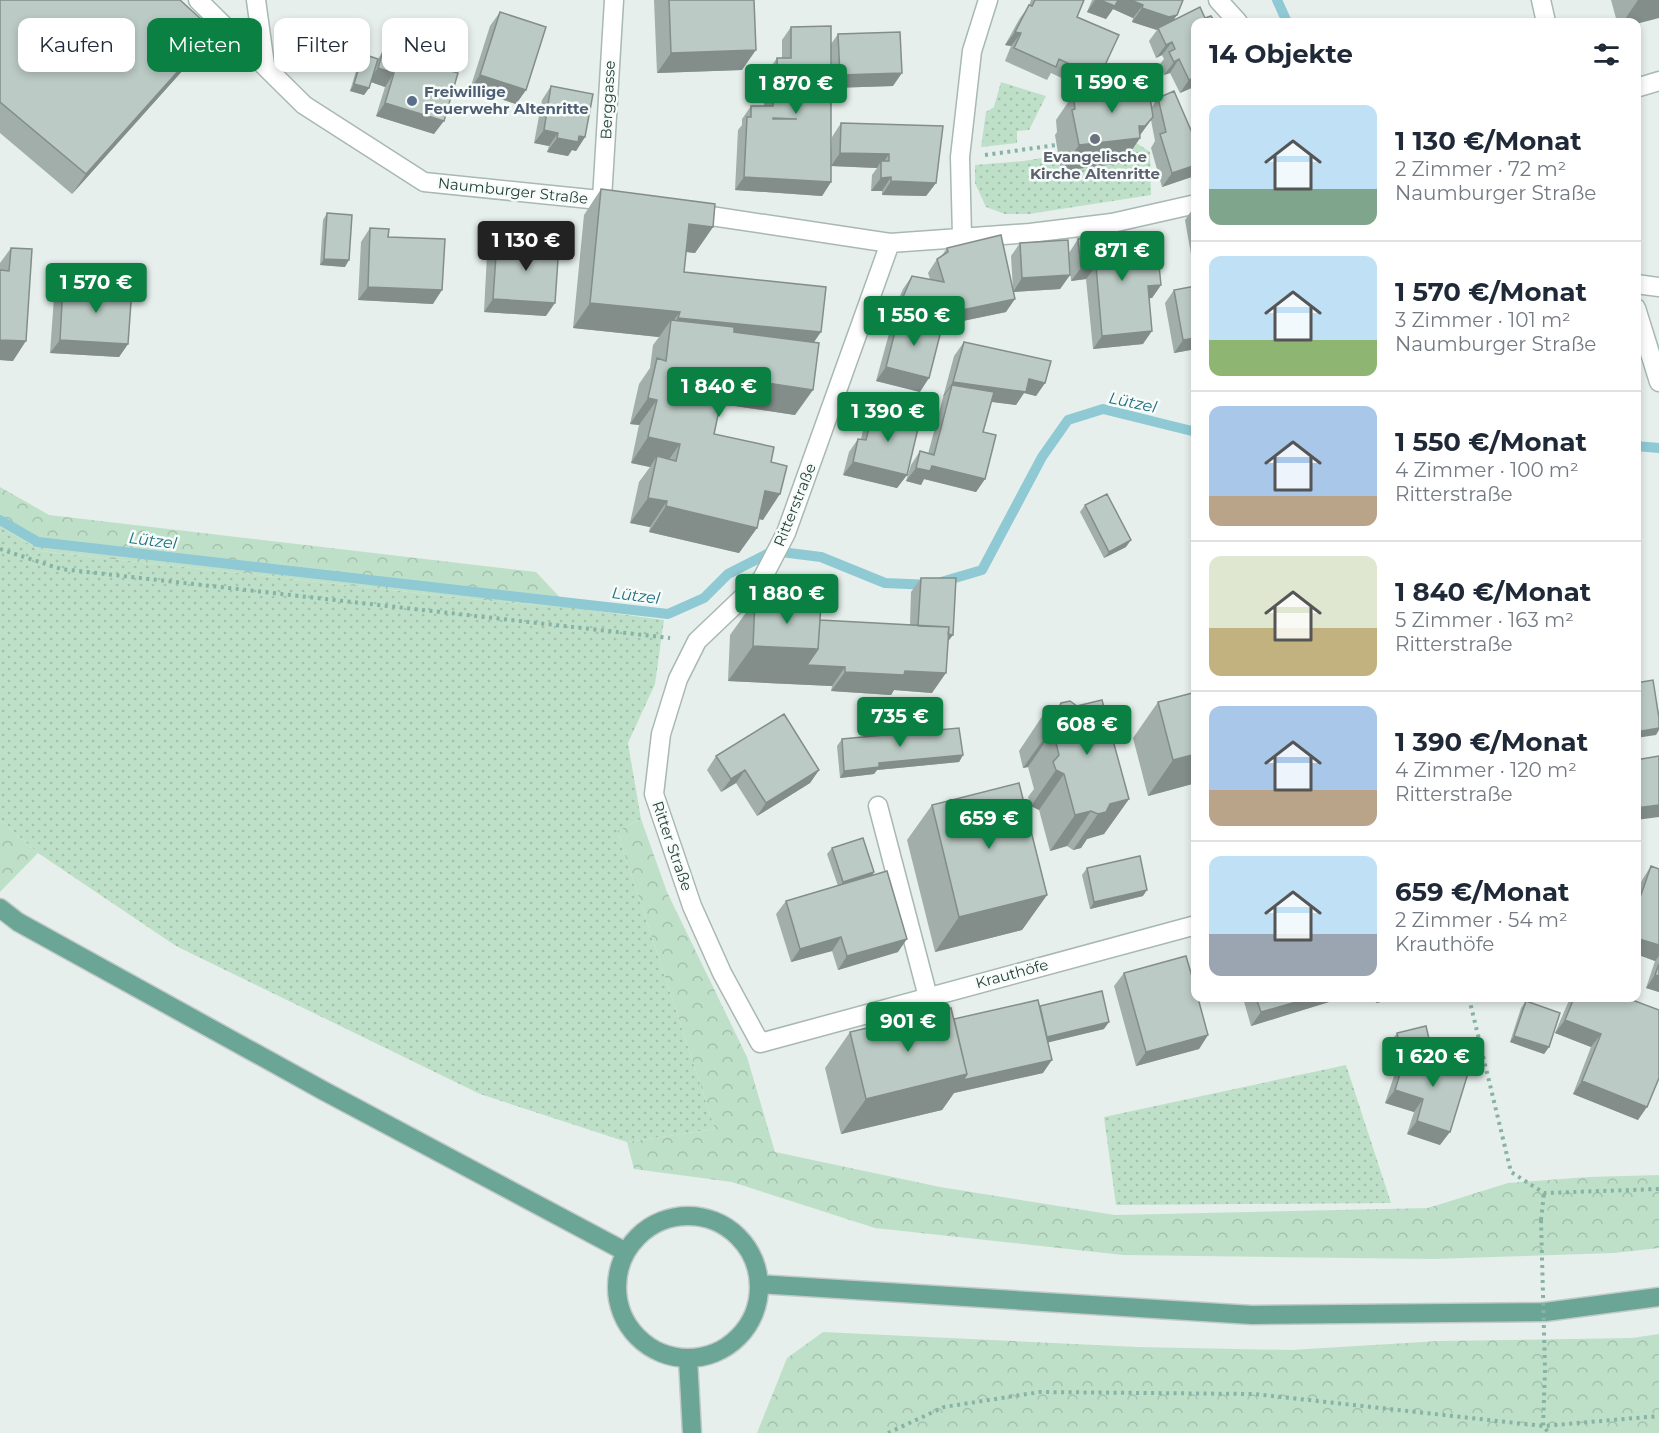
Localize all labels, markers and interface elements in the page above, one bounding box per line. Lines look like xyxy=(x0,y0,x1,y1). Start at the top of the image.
chip: Kaufen xyxy=(18,18,135,72)
chip: Mieten xyxy=(147,18,262,72)
chip: Filter xyxy=(274,18,370,72)
chip: Neu xyxy=(382,18,468,72)
text: 14 Objekte xyxy=(1209,38,1353,70)
icon: filters xyxy=(1590,38,1623,71)
street label: Berggasse xyxy=(596,60,619,140)
pin: 1 590 € xyxy=(1057,63,1167,114)
pin: 1 870 € xyxy=(741,64,851,115)
text: 1 590 € xyxy=(1075,70,1149,94)
text: 1 870 € xyxy=(759,71,833,95)
place label: Freiwillige Feuerwehr Altenritte xyxy=(424,82,589,118)
marker: Freiwillige Feuerwehr Altenritte xyxy=(405,94,419,108)
text: 1 130 €/Monat xyxy=(1395,125,1582,157)
icon: home xyxy=(1257,129,1329,201)
marker: Evangelische Kirche Altenritte xyxy=(1088,132,1102,146)
place label: Evangelische Kirche Altenritte xyxy=(1030,147,1160,183)
text: 2 Zimmer · 72 m² xyxy=(1395,157,1566,181)
street label: Naumburger Straße xyxy=(437,173,589,208)
text: Naumburger Straße xyxy=(1395,181,1596,205)
pin: 1 130 € xyxy=(471,221,581,272)
text: 1 130 € xyxy=(492,228,560,252)
pin: 871 € xyxy=(1080,231,1164,282)
text: 871 € xyxy=(1094,238,1150,262)
pin: 1 570 € xyxy=(41,263,151,314)
text: 1 570 € xyxy=(60,270,132,294)
text: 1 570 €/Monat xyxy=(1395,276,1587,308)
icon: home xyxy=(1257,280,1329,352)
pin: 1 550 € xyxy=(859,296,969,347)
text: 1 550 € xyxy=(878,303,950,327)
text: 3 Zimmer · 101 m² xyxy=(1395,308,1571,332)
text: Naumburger Straße xyxy=(1395,332,1596,356)
pin: 1 840 € xyxy=(664,367,774,418)
text: 1 840 € xyxy=(681,374,757,398)
water label: Lützel xyxy=(1107,388,1159,417)
pin: 1 390 € xyxy=(833,392,943,443)
text: 1 390 € xyxy=(851,399,925,423)
text: 1 550 €/Monat xyxy=(1395,426,1587,458)
icon: home xyxy=(1257,430,1329,502)
text: 4 Zimmer · 100 m² xyxy=(1395,458,1579,482)
street label: Ritterstraße xyxy=(769,460,820,549)
text: Ritterstraße xyxy=(1395,482,1513,506)
water label: Lützel xyxy=(128,528,179,553)
pin: 1 880 € xyxy=(732,574,842,625)
text: 1 840 €/Monat xyxy=(1395,576,1591,608)
icon: home xyxy=(1257,580,1329,652)
text: 1 880 € xyxy=(749,581,825,605)
water label: Lützel xyxy=(611,583,662,608)
text: 5 Zimmer · 163 m² xyxy=(1395,608,1574,632)
text: Ritterstraße xyxy=(1395,632,1513,656)
pin: 735 € xyxy=(858,697,942,748)
text: 735 € xyxy=(871,704,929,728)
pin: 608 € xyxy=(1045,705,1129,756)
text: 608 € xyxy=(1056,712,1118,736)
text: 1 390 €/Monat xyxy=(1395,726,1588,758)
icon: home xyxy=(1257,730,1329,802)
text: 4 Zimmer · 120 m² xyxy=(1395,758,1577,782)
text: Ritterstraße xyxy=(1395,782,1513,806)
street label: Ritter Straße xyxy=(648,798,697,893)
pin: 659 € xyxy=(947,799,1031,850)
text: 659 € xyxy=(959,806,1019,830)
text: 659 €/Monat xyxy=(1395,876,1569,908)
icon: home xyxy=(1257,880,1329,952)
text: 2 Zimmer · 54 m² xyxy=(1395,908,1568,932)
text: Krauthöfe xyxy=(1395,932,1494,956)
street label: Krauthöfe xyxy=(973,955,1050,992)
pin: 901 € xyxy=(866,1002,950,1053)
text: 901 € xyxy=(880,1009,936,1033)
pin: 1 620 € xyxy=(1378,1037,1488,1088)
text: 1 620 € xyxy=(1396,1044,1470,1068)

